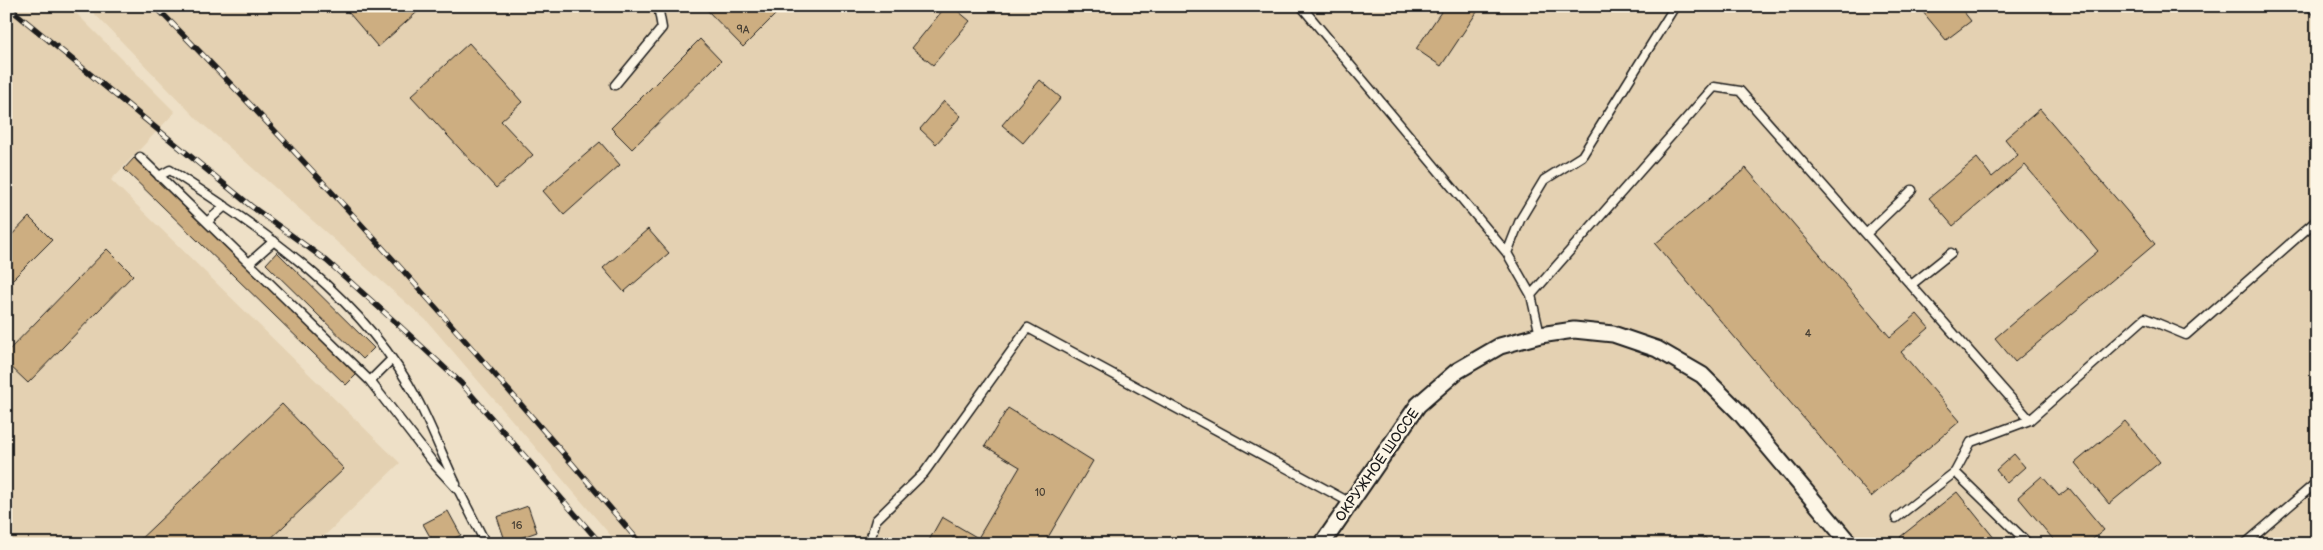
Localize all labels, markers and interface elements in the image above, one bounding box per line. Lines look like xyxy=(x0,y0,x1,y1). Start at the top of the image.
house number: 9А xyxy=(736,23,750,36)
house number: 4 xyxy=(1805,327,1812,340)
street label: ОКРУЖНОЕ ШОССЕ xyxy=(1332,405,1422,525)
house number: 10 xyxy=(1035,486,1046,499)
house number: 16 xyxy=(512,519,523,532)

